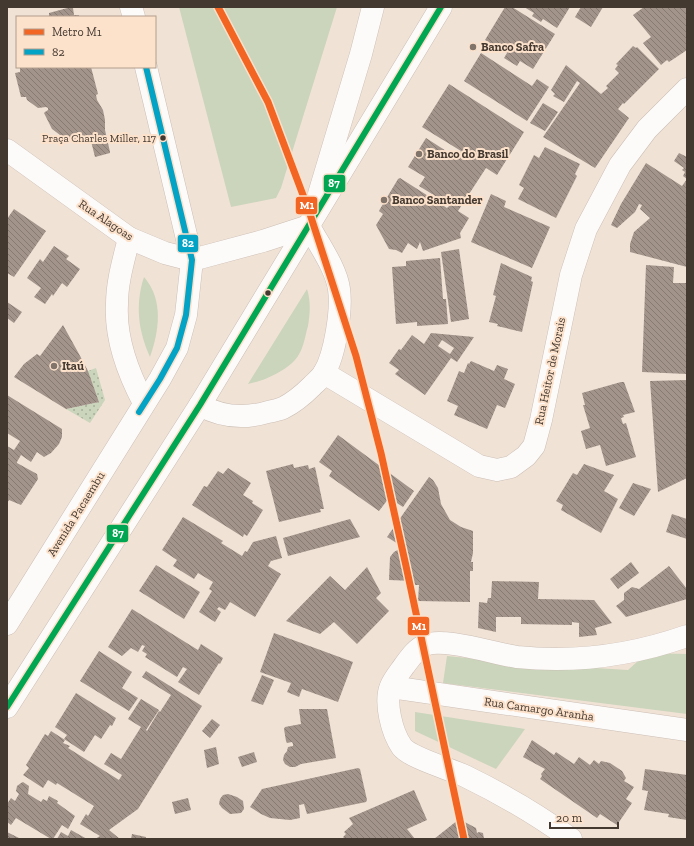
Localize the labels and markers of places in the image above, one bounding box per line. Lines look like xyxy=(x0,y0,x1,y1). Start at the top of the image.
place label: Banco Safra xyxy=(481,40,544,54)
marker: Banco Safra xyxy=(468,42,478,52)
place label: Praça Charles Miller, 117 xyxy=(42,132,156,145)
marker: Praça Charles Miller, 117 xyxy=(158,133,168,143)
place label: Banco do Brasil xyxy=(427,147,509,161)
marker: Banco do Brasil xyxy=(414,149,424,159)
place label: Banco Santander xyxy=(392,193,483,207)
marker: Banco Santander xyxy=(379,195,389,205)
unlabelled marker xyxy=(263,288,273,298)
place label: Itaú xyxy=(62,359,84,373)
marker: Itaú xyxy=(49,361,59,371)

